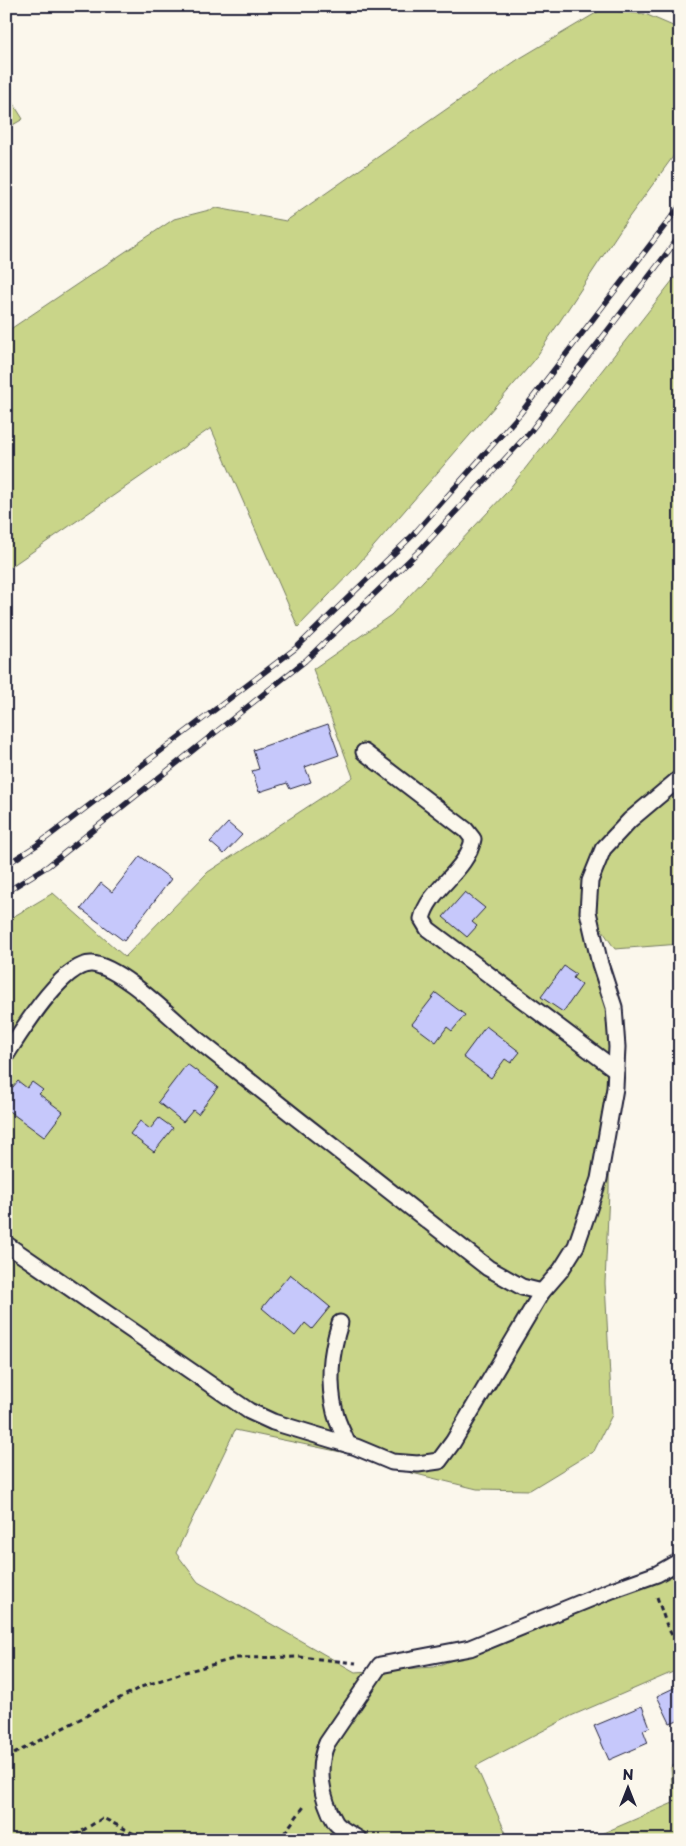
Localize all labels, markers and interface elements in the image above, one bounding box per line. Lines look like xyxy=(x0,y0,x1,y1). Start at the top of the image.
north arrow xyxy=(604,1764,654,1814)
text: N xyxy=(622,1764,634,1785)

